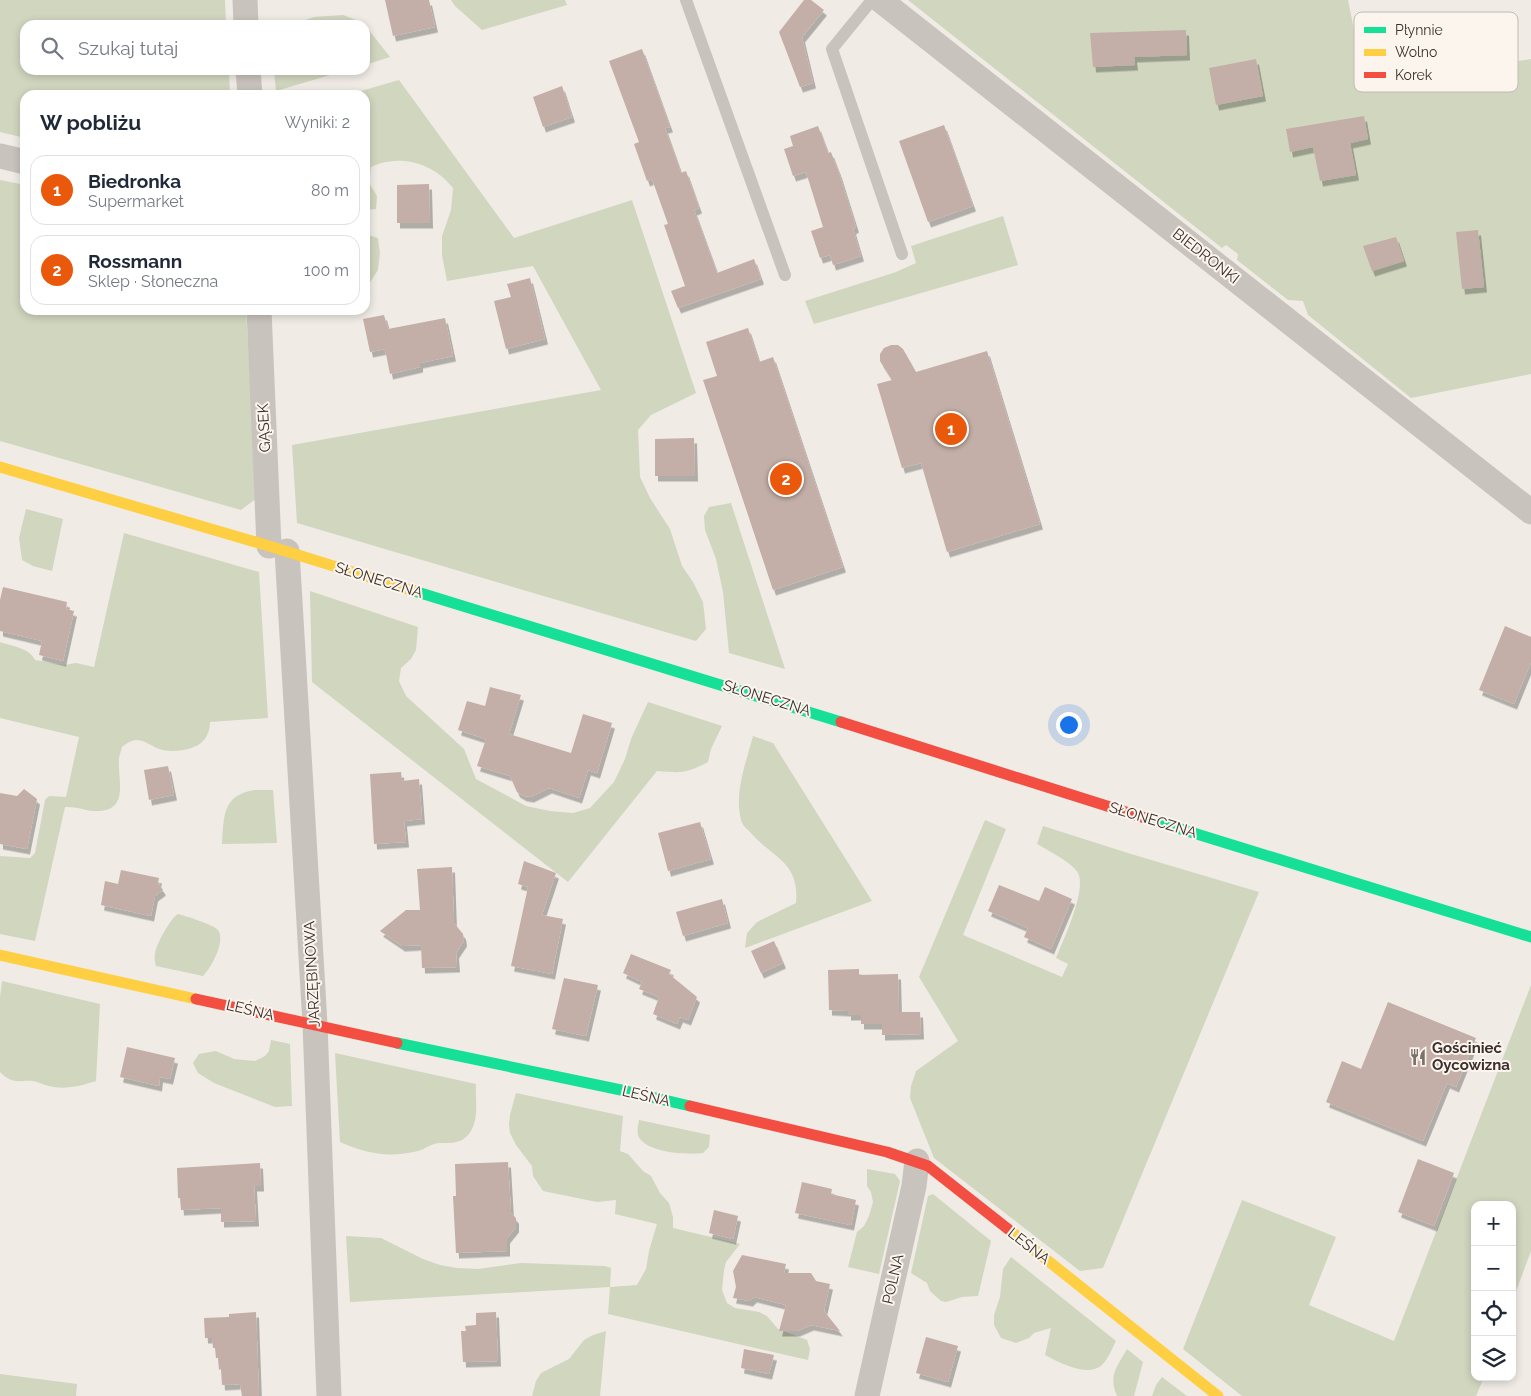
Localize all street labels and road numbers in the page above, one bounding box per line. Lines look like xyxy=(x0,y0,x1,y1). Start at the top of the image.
street label: BIEDRONKI xyxy=(1169,224,1243,288)
street label: GĄSEK xyxy=(254,403,274,453)
street label: SŁONECZNA xyxy=(333,558,425,602)
street label: SŁONECZNA xyxy=(721,676,813,720)
street label: SŁONECZNA xyxy=(1107,798,1199,842)
street label: JARZĘBINOWA xyxy=(300,920,324,1028)
street label: LEŚNA xyxy=(224,996,276,1024)
street label: LEŚNA xyxy=(620,1082,672,1110)
street label: LEŚNA xyxy=(1004,1224,1054,1268)
street label: POLNA xyxy=(878,1252,908,1306)

